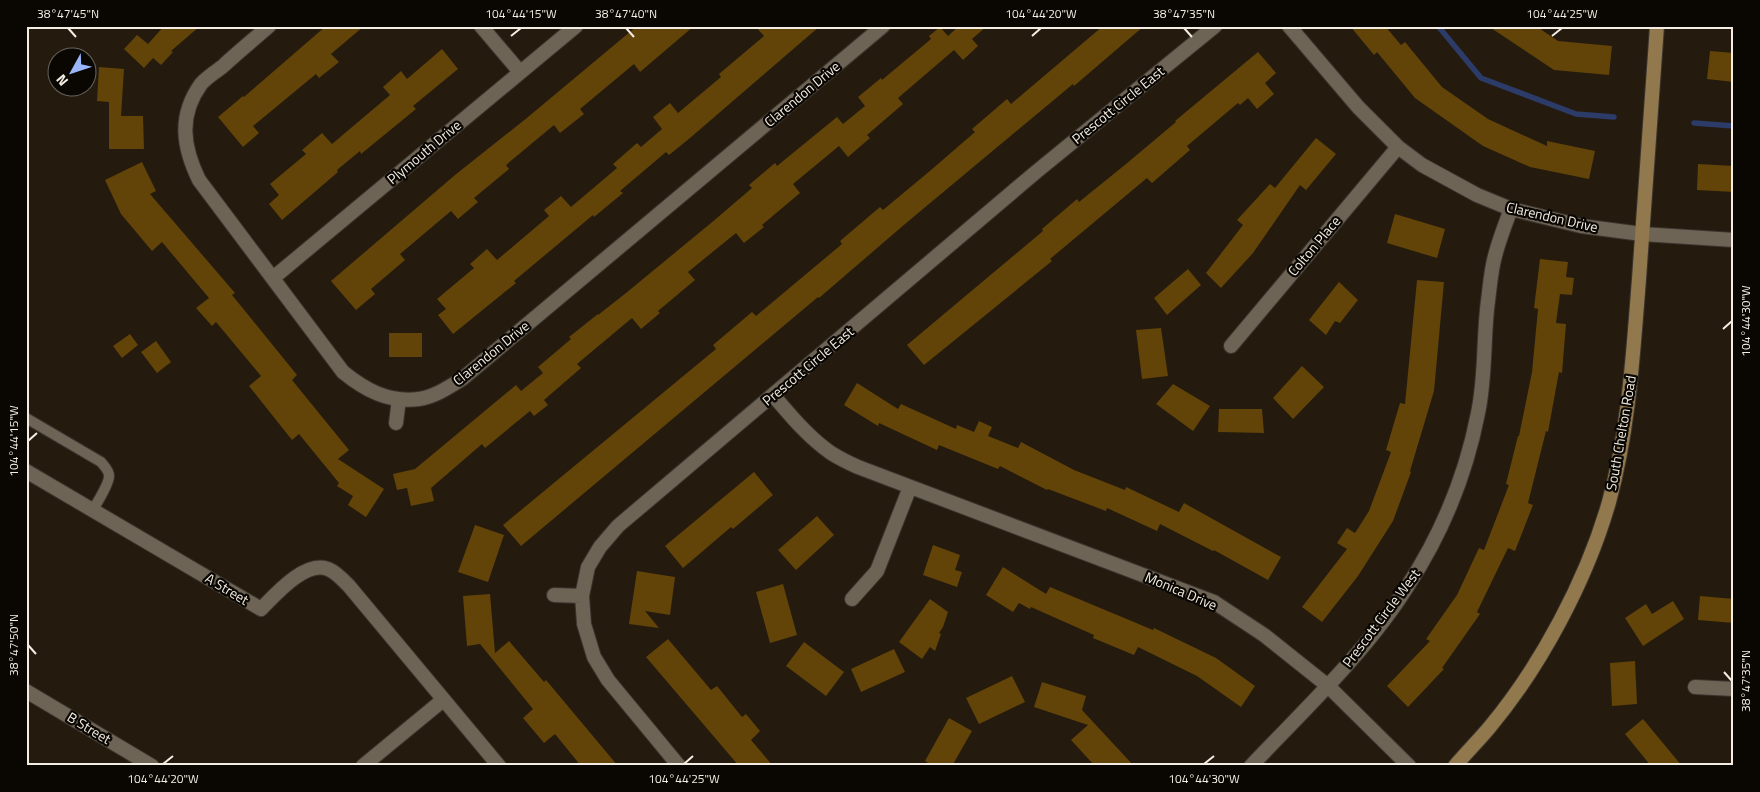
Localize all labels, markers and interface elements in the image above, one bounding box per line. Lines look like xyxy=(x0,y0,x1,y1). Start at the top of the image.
text: 38°47'45"N xyxy=(37,4,99,23)
text: 104°44'15"W xyxy=(485,4,557,23)
text: 38°47'40"N xyxy=(595,4,657,23)
text: 104°44'20"W xyxy=(1005,4,1077,23)
text: 38°47'35"N xyxy=(1153,4,1215,23)
text: 104°44'25"W xyxy=(1526,4,1598,23)
north arrow xyxy=(48,48,98,98)
street label: Clarendon Drive xyxy=(759,56,844,132)
street label: Prescott Circle East xyxy=(1067,61,1169,149)
text: N xyxy=(50,70,73,91)
street label: Plymouth Drive xyxy=(382,114,465,189)
street label: Clarendon Drive xyxy=(1504,196,1600,237)
street label: Colton Place xyxy=(1282,211,1345,280)
text: 104°44'30"W xyxy=(1736,285,1755,357)
street label: Clarendon Drive xyxy=(448,315,533,390)
street label: Prescott Circle East xyxy=(757,321,858,410)
street label: South Chelton Road xyxy=(1600,374,1641,492)
text: 104°44'15"W xyxy=(4,405,23,477)
street label: Prescott Circle West xyxy=(1337,564,1425,671)
street label: Monica Drive xyxy=(1142,566,1221,615)
street label: A Street xyxy=(201,567,253,610)
text: 38°47'50"N xyxy=(4,614,23,676)
text: 38°47'35"N xyxy=(1736,650,1755,712)
street label: B Street xyxy=(63,706,115,749)
text: 104°44'20"W xyxy=(127,769,199,788)
text: 104°44'25"W xyxy=(648,769,720,788)
text: 104°44'30"W xyxy=(1168,769,1240,788)

